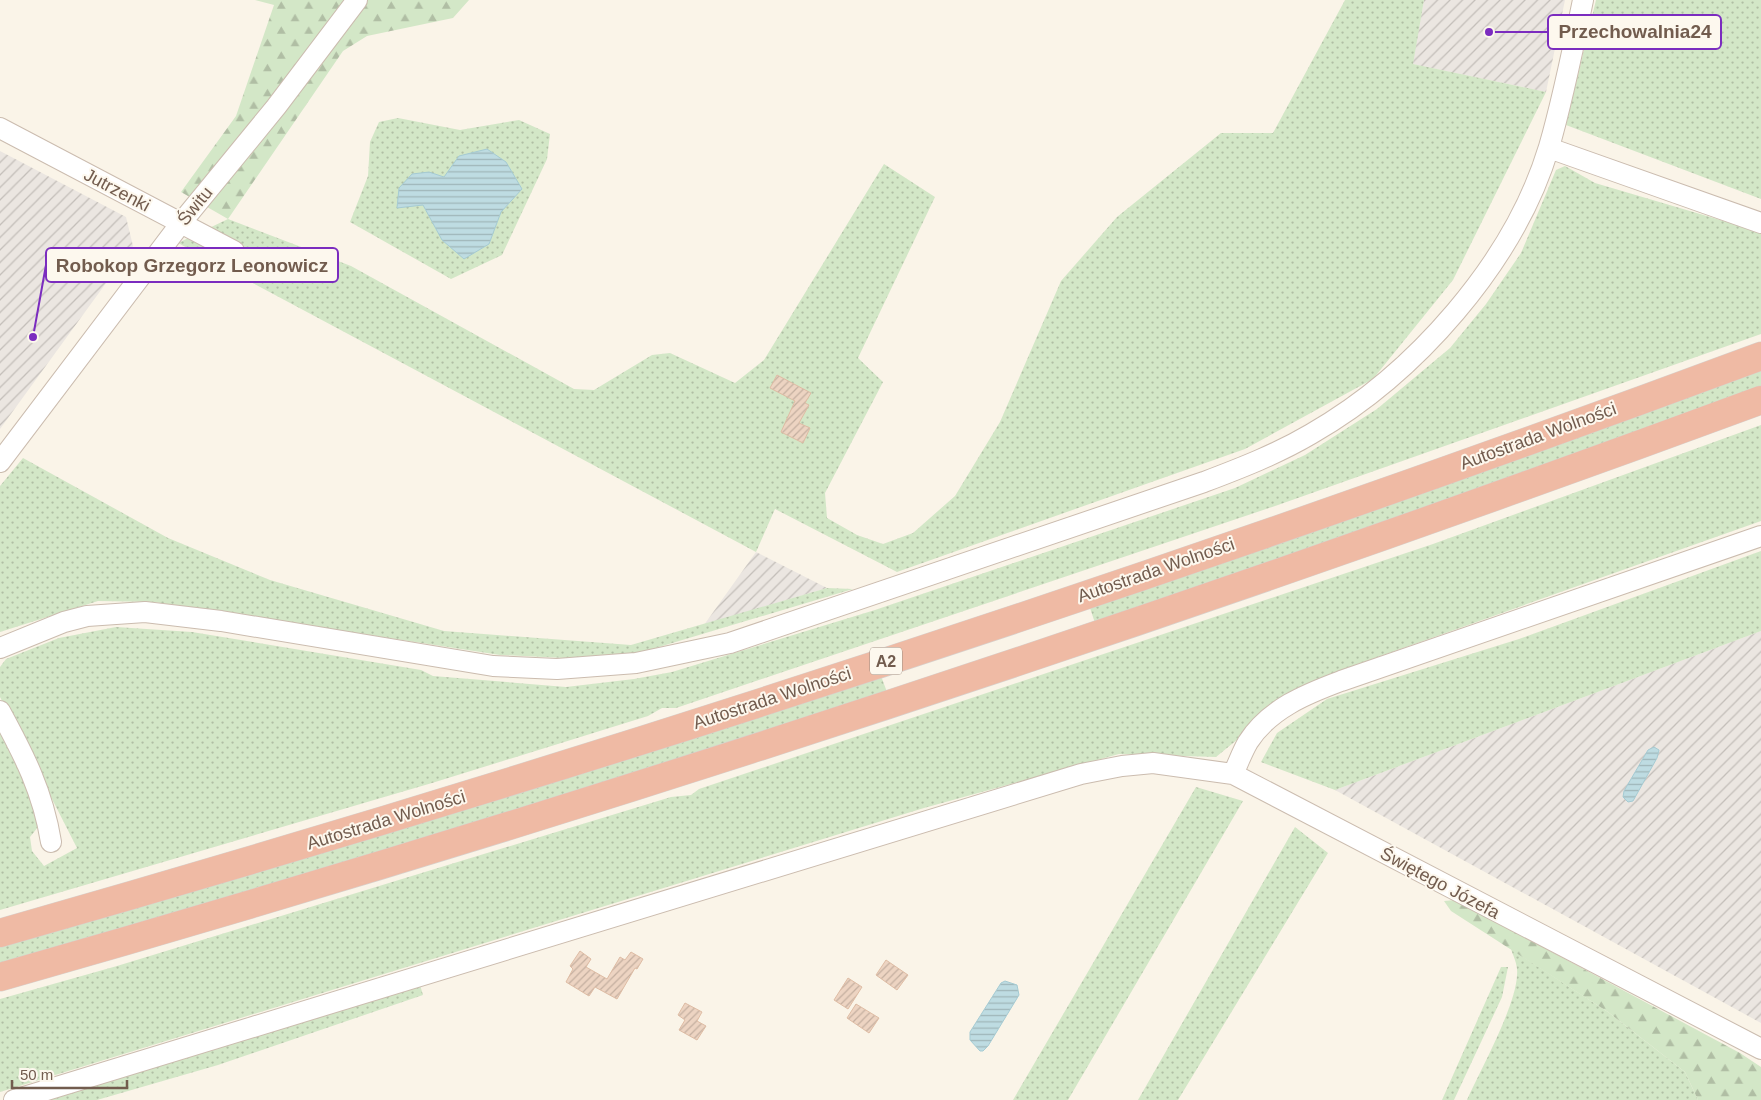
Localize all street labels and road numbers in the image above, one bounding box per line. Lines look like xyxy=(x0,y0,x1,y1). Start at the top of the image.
street label: Jutrzenki xyxy=(81,164,153,216)
street label: Świtu xyxy=(173,182,217,229)
street label: Autostrada Wolności xyxy=(1457,398,1619,474)
street label: Autostrada Wolności xyxy=(1075,534,1237,606)
road number: A2 xyxy=(870,648,902,674)
street label: Autostrada Wolności xyxy=(691,663,853,733)
street label: Autostrada Wolności xyxy=(304,786,468,854)
street label: Świętego Józefa xyxy=(1377,842,1504,923)

